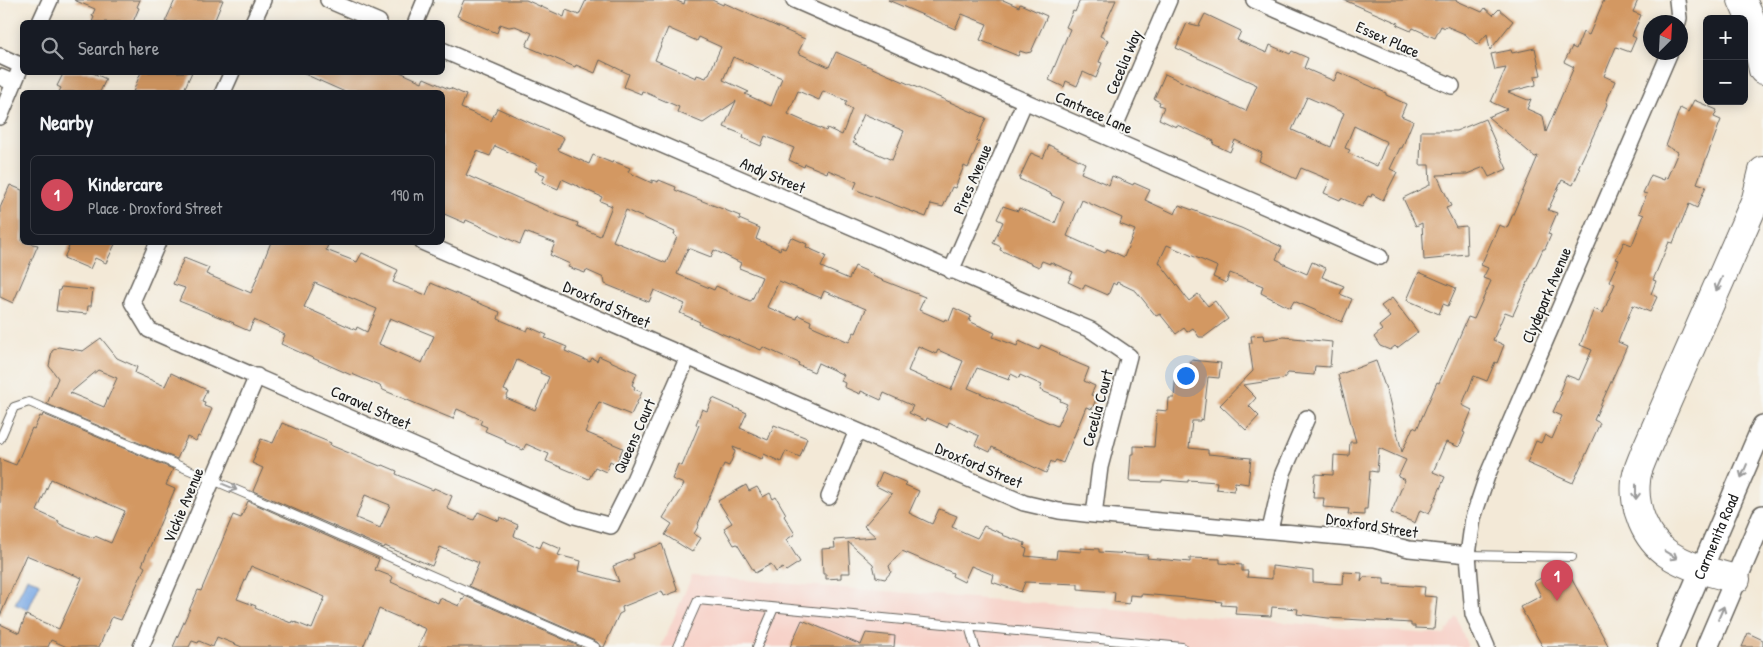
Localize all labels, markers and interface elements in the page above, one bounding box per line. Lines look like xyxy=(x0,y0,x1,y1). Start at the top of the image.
street label: Essex Place xyxy=(1353,15,1424,63)
north arrow xyxy=(1643,15,1688,60)
map controls xyxy=(1703,15,1748,105)
button: + xyxy=(1703,15,1748,60)
search box xyxy=(20,20,445,75)
street label: Cecelia Way xyxy=(1100,26,1147,98)
icon: search xyxy=(38,34,66,62)
text: Search here xyxy=(78,35,159,61)
button: − xyxy=(1703,60,1748,105)
street label: Cantrece Lane xyxy=(1052,85,1137,139)
text: Nearby xyxy=(40,108,93,137)
street label: Pires Avenue xyxy=(947,140,997,217)
street label: Andy Street xyxy=(737,151,809,199)
text: Kindercare xyxy=(88,171,163,197)
text: 1 xyxy=(54,184,60,206)
text: 190 m xyxy=(391,184,424,206)
text: Place · Droxford Street xyxy=(88,197,222,219)
street label: Clydepark Avenue xyxy=(1516,243,1576,347)
street label: Droxford Street xyxy=(560,275,654,333)
one-way arrow xyxy=(1714,276,1723,291)
your location xyxy=(1173,363,1199,389)
street label: Cecelia Court xyxy=(1076,367,1118,449)
street label: Caravel Street xyxy=(328,380,415,435)
street label: Queens Court xyxy=(608,395,661,477)
street label: Droxford Street xyxy=(932,437,1027,493)
street label: Vickie Avenue xyxy=(157,463,209,546)
one-way arrow xyxy=(1738,463,1748,478)
one-way arrow xyxy=(222,483,237,493)
one-way arrow xyxy=(1631,484,1641,500)
street label: Carmenita Road xyxy=(1687,491,1743,583)
street label: Droxford Street xyxy=(1324,507,1420,543)
one-way arrow xyxy=(1664,550,1678,560)
pin: 1 xyxy=(1541,560,1573,601)
one-way arrow xyxy=(1717,606,1727,621)

